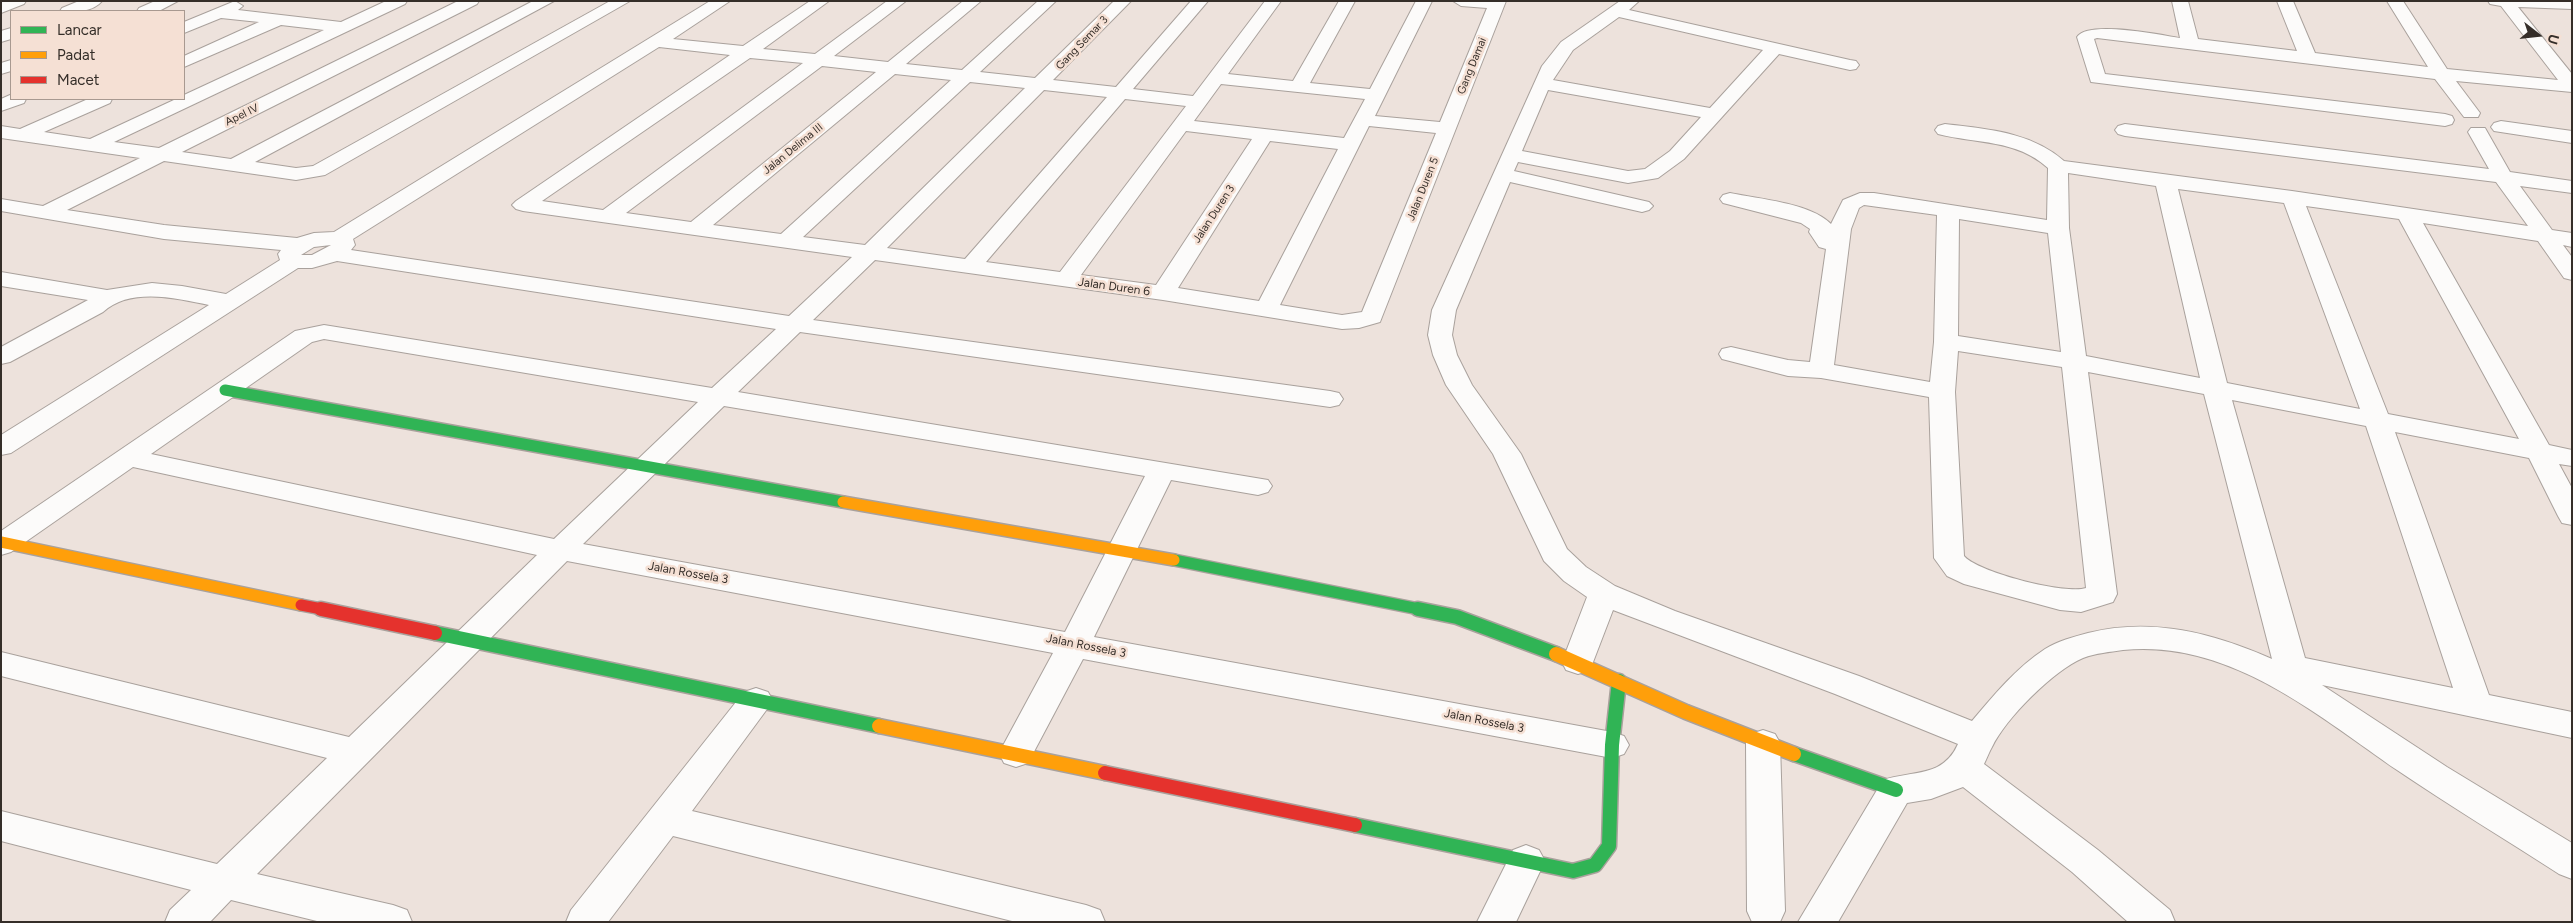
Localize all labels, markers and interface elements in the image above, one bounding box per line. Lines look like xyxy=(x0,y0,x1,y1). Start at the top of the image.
legend xyxy=(10,10,185,100)
north arrow xyxy=(2513,10,2563,60)
street label: Gang Semar 3 xyxy=(1053,13,1111,73)
text: Lancar xyxy=(57,21,102,39)
text: U xyxy=(2543,32,2562,46)
street label: Gang Damai xyxy=(1455,36,1489,96)
text: Padat xyxy=(57,46,95,64)
text: Macet xyxy=(57,71,99,89)
street label: Apel IV xyxy=(223,101,261,129)
street label: Jalan Delima III xyxy=(760,121,826,177)
street label: Jalan Duren 5 xyxy=(1404,156,1442,222)
street label: Jalan Duren 3 xyxy=(1190,183,1238,245)
street label: Jalan Duren 6 xyxy=(1077,275,1151,299)
street label: Jalan Rossela 3 xyxy=(647,559,729,587)
street label: Jalan Rossela 3 xyxy=(1045,631,1127,661)
street label: Jalan Rossela 3 xyxy=(1443,706,1525,736)

